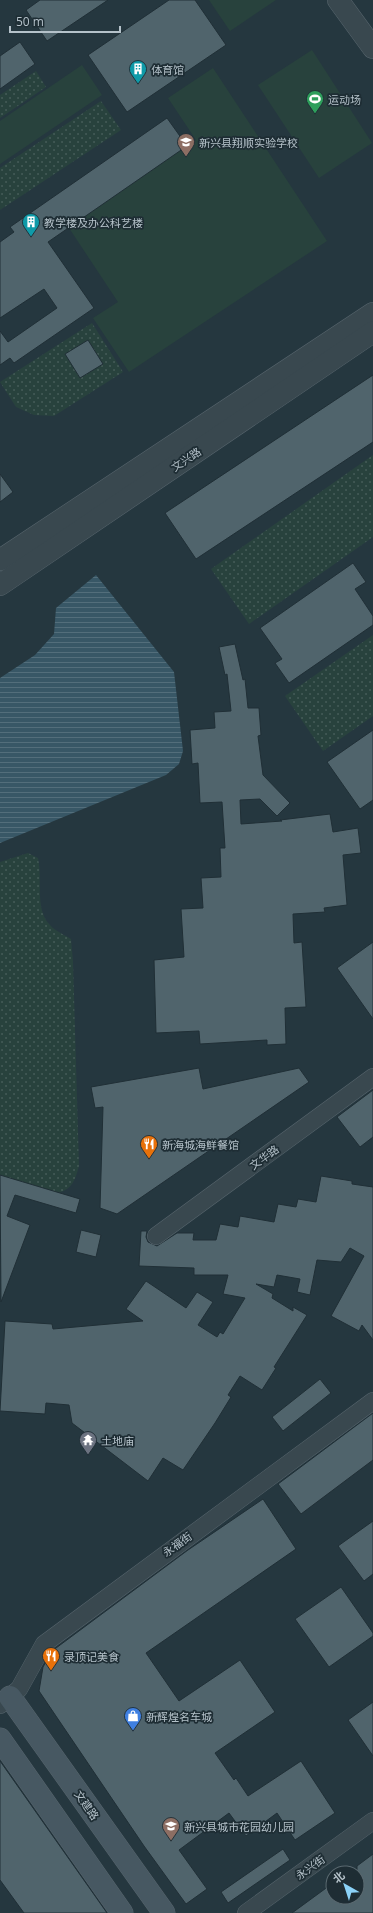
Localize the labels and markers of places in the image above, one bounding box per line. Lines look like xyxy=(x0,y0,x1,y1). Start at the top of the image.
building icon: 体育馆 xyxy=(128,59,148,84)
place label: 体育馆 xyxy=(151,62,184,77)
sports icon: 运动场 xyxy=(305,89,325,114)
place label: 运动场 xyxy=(328,92,361,107)
school or university icon: 新兴县翔顺实验学校 xyxy=(176,132,196,157)
place label: 新兴县翔顺实验学校 xyxy=(199,135,298,150)
building icon: 教学楼及办公科艺楼 xyxy=(21,212,41,237)
place label: 教学楼及办公科艺楼 xyxy=(44,215,143,230)
restaurant icon: 新海城海鲜餐馆 xyxy=(139,1134,159,1159)
place label: 新海城海鲜餐馆 xyxy=(162,1137,239,1152)
temple icon: 土地庙 xyxy=(78,1430,98,1455)
place label: 土地庙 xyxy=(101,1433,134,1448)
restaurant icon: 录顶记美食 xyxy=(41,1646,61,1671)
place label: 录顶记美食 xyxy=(64,1649,119,1664)
shop icon: 新辉煌名车城 xyxy=(123,1706,143,1731)
place label: 新辉煌名车城 xyxy=(146,1709,212,1724)
school or university icon: 新兴县城市花园幼儿园 xyxy=(161,1816,181,1841)
place label: 新兴县城市花园幼儿园 xyxy=(184,1819,294,1834)

